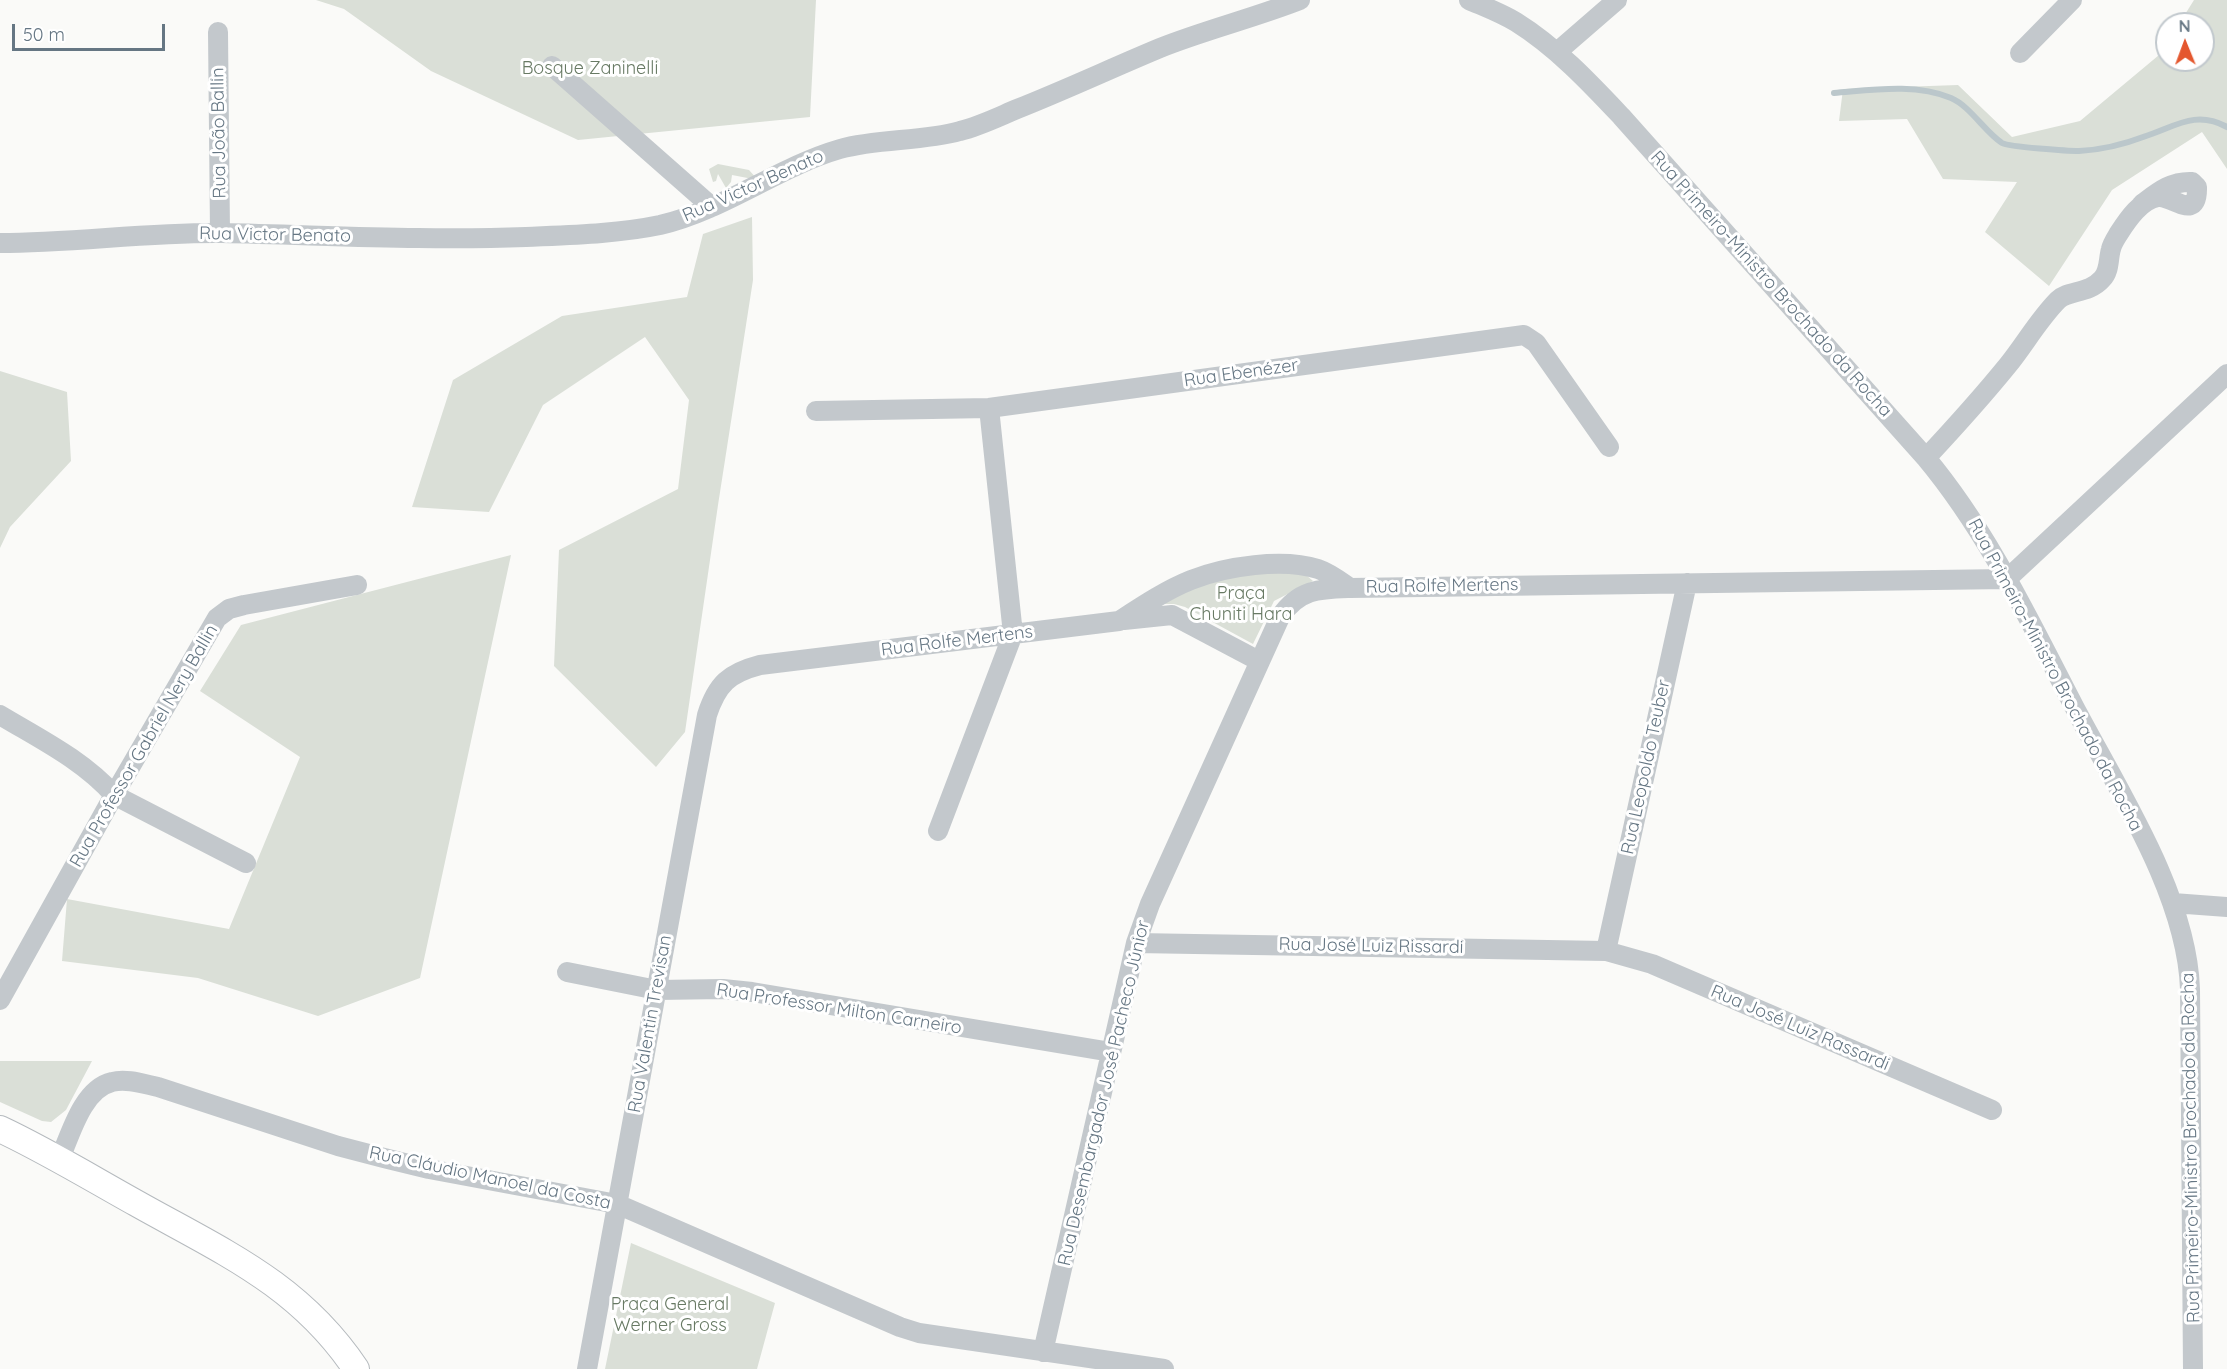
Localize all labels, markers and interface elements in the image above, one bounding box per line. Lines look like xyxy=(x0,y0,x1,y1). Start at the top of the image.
scale bar xyxy=(15,12,168,50)
north arrow xyxy=(2155,12,2215,72)
text: N xyxy=(2179,16,2191,36)
text: 50 m xyxy=(23,23,65,46)
park label: Bosque Zaninelli xyxy=(522,58,658,80)
street label: Rua João Ballin xyxy=(207,67,231,199)
street label: Rua Victor Benato xyxy=(679,145,827,227)
street label: Rua Primeiro-Ministro Brochado da Rocha xyxy=(1646,147,1896,421)
street label: Rua Victor Benato xyxy=(199,223,351,247)
street label: Rua Ebenézer xyxy=(1182,354,1300,392)
street label: Rua Primeiro-Ministro Brochado da Rocha xyxy=(1963,515,2147,835)
street label: Rua Rolfe Mertens xyxy=(1365,574,1519,598)
park label: Praça Chuniti Hara xyxy=(1190,583,1292,626)
street label: Rua Professor Gabriel Nery Ballin xyxy=(65,621,223,871)
street label: Rua Rolfe Mertens xyxy=(880,621,1034,661)
street label: Rua Leopoldo Teuber xyxy=(1617,678,1675,856)
street label: Rua Desembargador José Pacheco Júnior xyxy=(1054,918,1154,1268)
street label: Rua Valentin Trevisan xyxy=(624,933,676,1115)
street label: Rua José Luiz Rissardi xyxy=(1278,934,1464,958)
street label: Rua Primeiro-Ministro Brochado da Rocha xyxy=(2177,973,2205,1323)
street label: Rua Professor Milton Carneiro xyxy=(715,979,963,1039)
street label: Rua José Luiz Rassardi xyxy=(1707,981,1893,1075)
street label: Rua Cláudio Manoel da Costa xyxy=(367,1142,613,1214)
park label: Praça General Werner Gross xyxy=(611,1294,729,1336)

